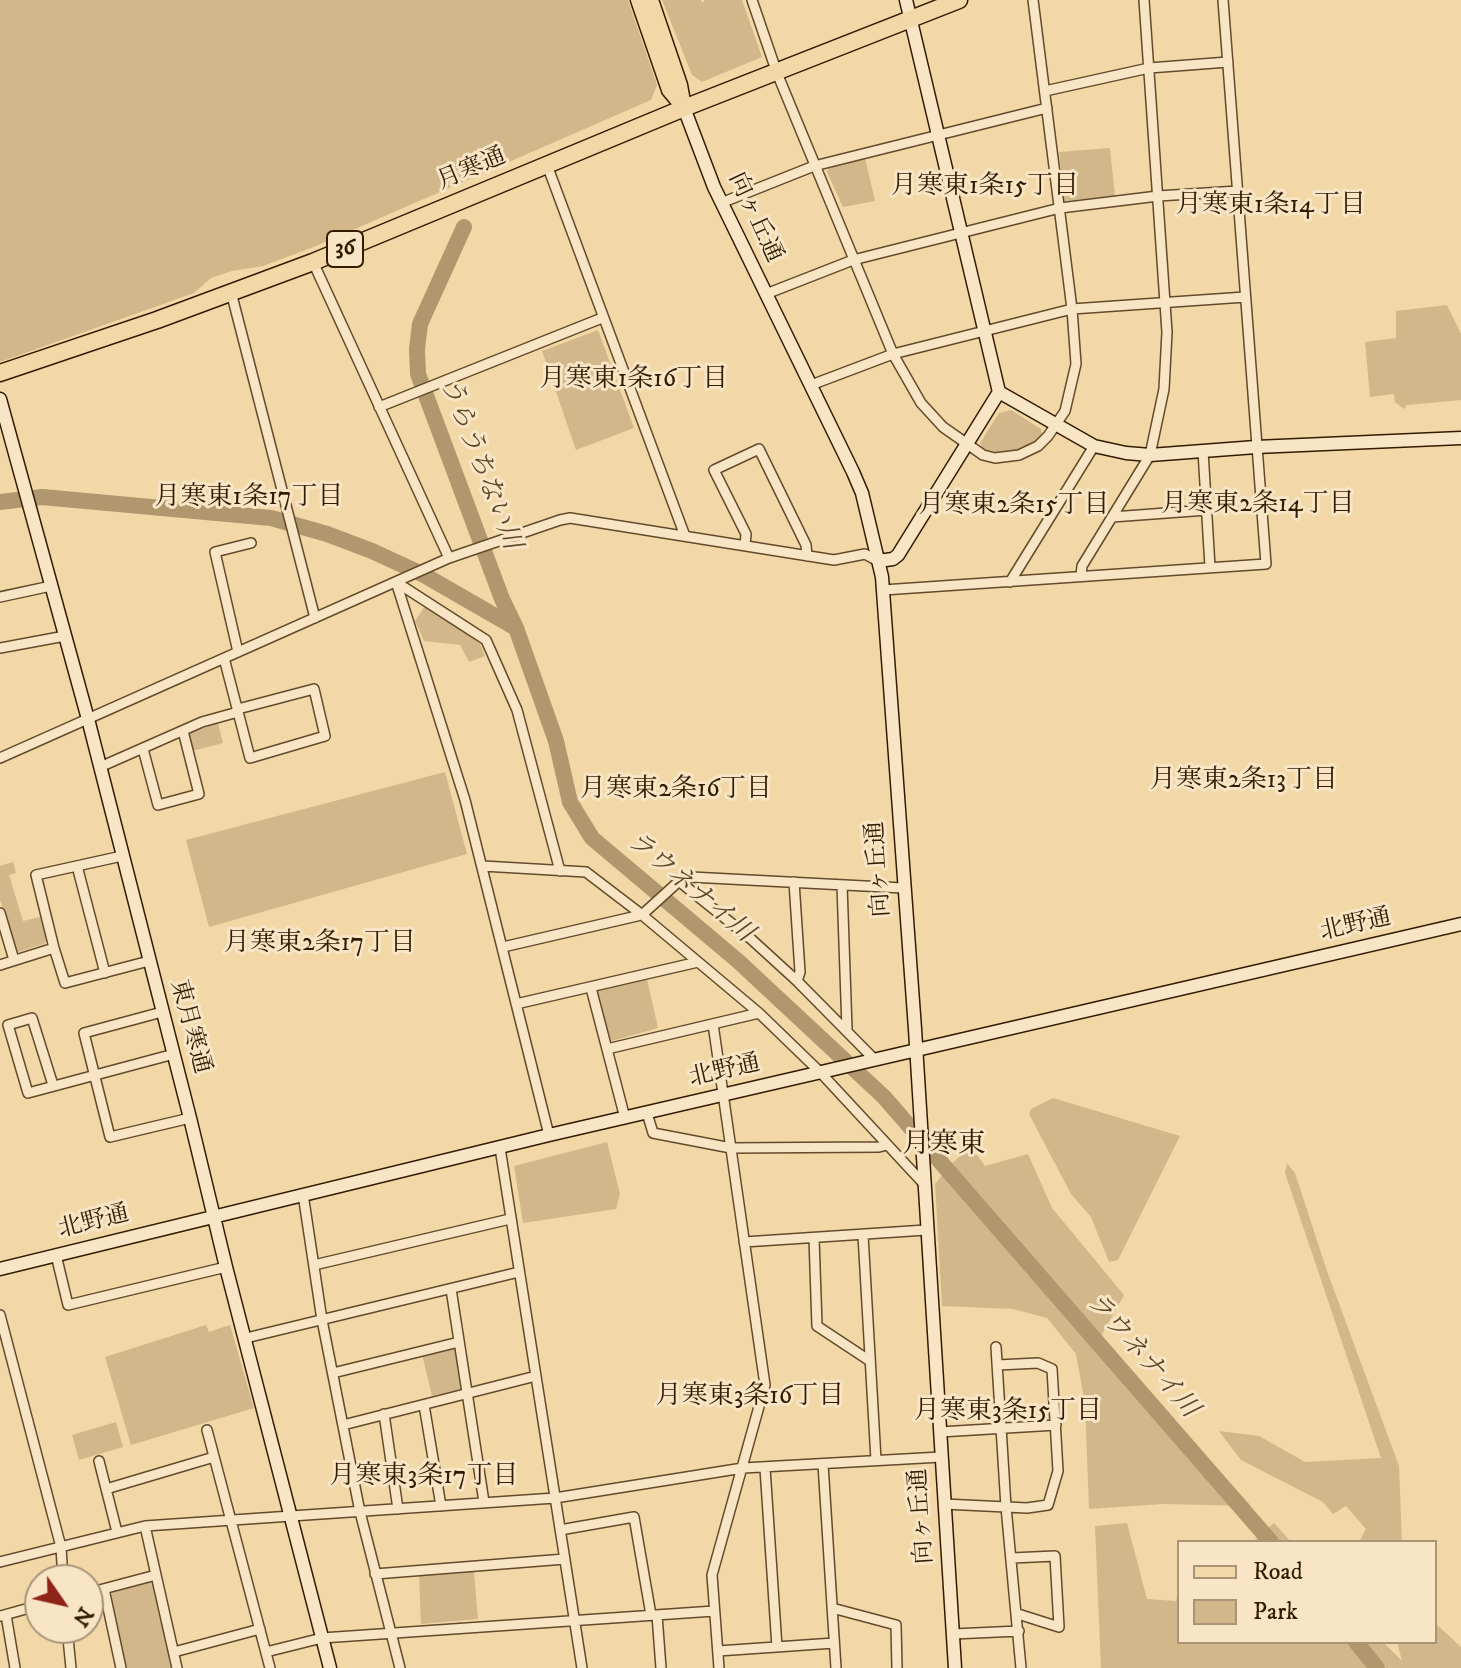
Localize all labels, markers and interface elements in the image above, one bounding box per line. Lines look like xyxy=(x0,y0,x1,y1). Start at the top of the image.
street label: 月寒通 xyxy=(433,143,511,197)
street label: 向ヶ丘通 xyxy=(721,168,787,268)
district label: 月寒東1条15丁目 xyxy=(891,172,1079,204)
district label: 月寒東1条14丁目 xyxy=(1176,191,1366,223)
road number: 36 xyxy=(327,231,363,267)
district label: 月寒東1条16丁目 xyxy=(540,365,728,397)
water label: うらうちない川 xyxy=(432,373,526,555)
district label: 月寒東1条17丁目 xyxy=(155,483,343,515)
district label: 月寒東2条14丁目 xyxy=(1161,490,1355,522)
district label: 月寒東2条15丁目 xyxy=(918,491,1110,523)
district label: 月寒東2条13丁目 xyxy=(1150,766,1338,798)
district label: 月寒東2条16丁目 xyxy=(580,775,772,807)
street label: 向ヶ丘通 xyxy=(862,820,898,918)
water label: ラウネナイ川 xyxy=(619,826,759,950)
street label: 北野通 xyxy=(1318,904,1394,948)
district label: 月寒東2条17丁目 xyxy=(224,929,416,961)
street label: 東月寒通 xyxy=(163,977,215,1077)
street label: 北野通 xyxy=(687,1050,763,1094)
district label: 月寒東 xyxy=(902,1129,986,1163)
street label: 北野通 xyxy=(56,1200,132,1246)
water label: ラウネナイ川 xyxy=(1078,1287,1204,1425)
district label: 月寒東3条16丁目 xyxy=(656,1382,844,1414)
district label: 月寒東3条15丁目 xyxy=(914,1397,1102,1429)
district label: 月寒東3条17丁目 xyxy=(330,1462,518,1494)
street label: 向ヶ丘通 xyxy=(905,1467,941,1565)
legend xyxy=(1177,1540,1437,1644)
text: Road xyxy=(1253,1557,1303,1587)
north arrow xyxy=(24,1564,104,1644)
text: Park xyxy=(1253,1597,1298,1627)
text: N xyxy=(66,1602,99,1632)

